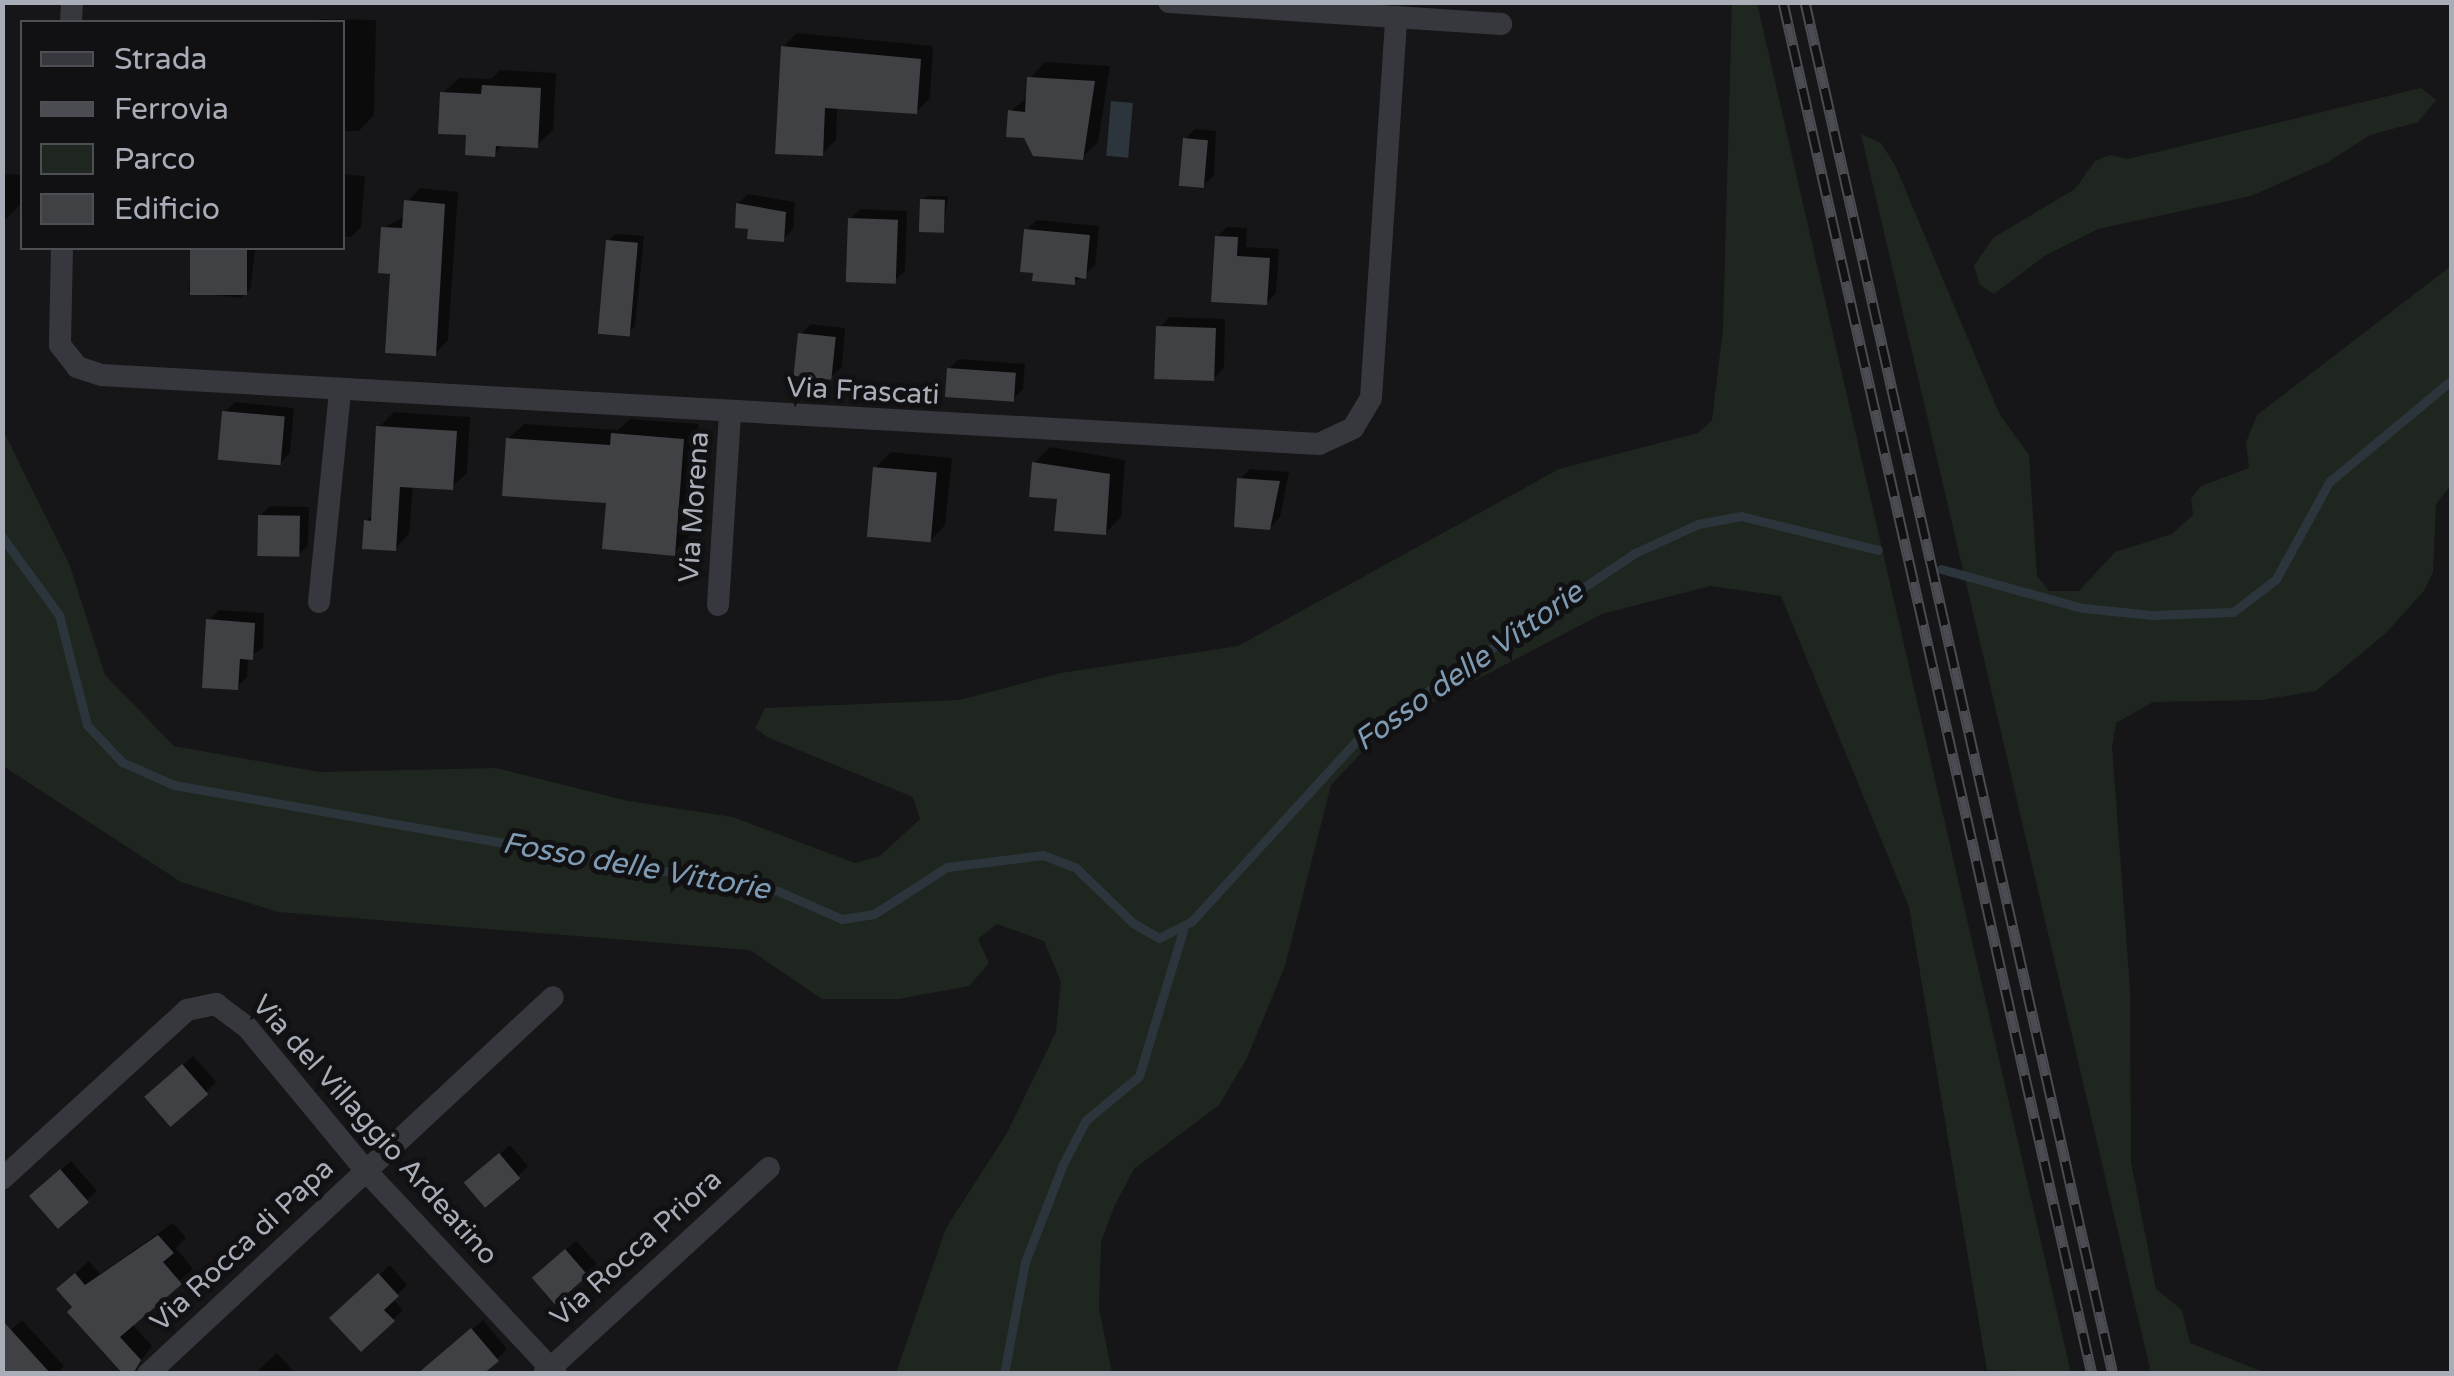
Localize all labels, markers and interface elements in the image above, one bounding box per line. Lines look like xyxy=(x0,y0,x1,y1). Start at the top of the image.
legend xyxy=(20,20,345,250)
text: Strada xyxy=(114,41,207,78)
text: Ferrovia xyxy=(114,91,229,128)
text: Parco xyxy=(114,141,195,178)
text: Edificio xyxy=(114,191,220,228)
street label: Via Frascati xyxy=(786,370,940,412)
street label: Via Morena xyxy=(672,430,716,584)
water label: Fosso delle Vittorie xyxy=(1348,575,1590,759)
water label: Fosso delle Vittorie xyxy=(500,826,772,908)
street label: Via del Villaggio Ardeatino xyxy=(245,988,505,1272)
street label: Via Rocca di Papa xyxy=(144,1152,340,1338)
street label: Via Rocca Priora xyxy=(544,1162,728,1334)

